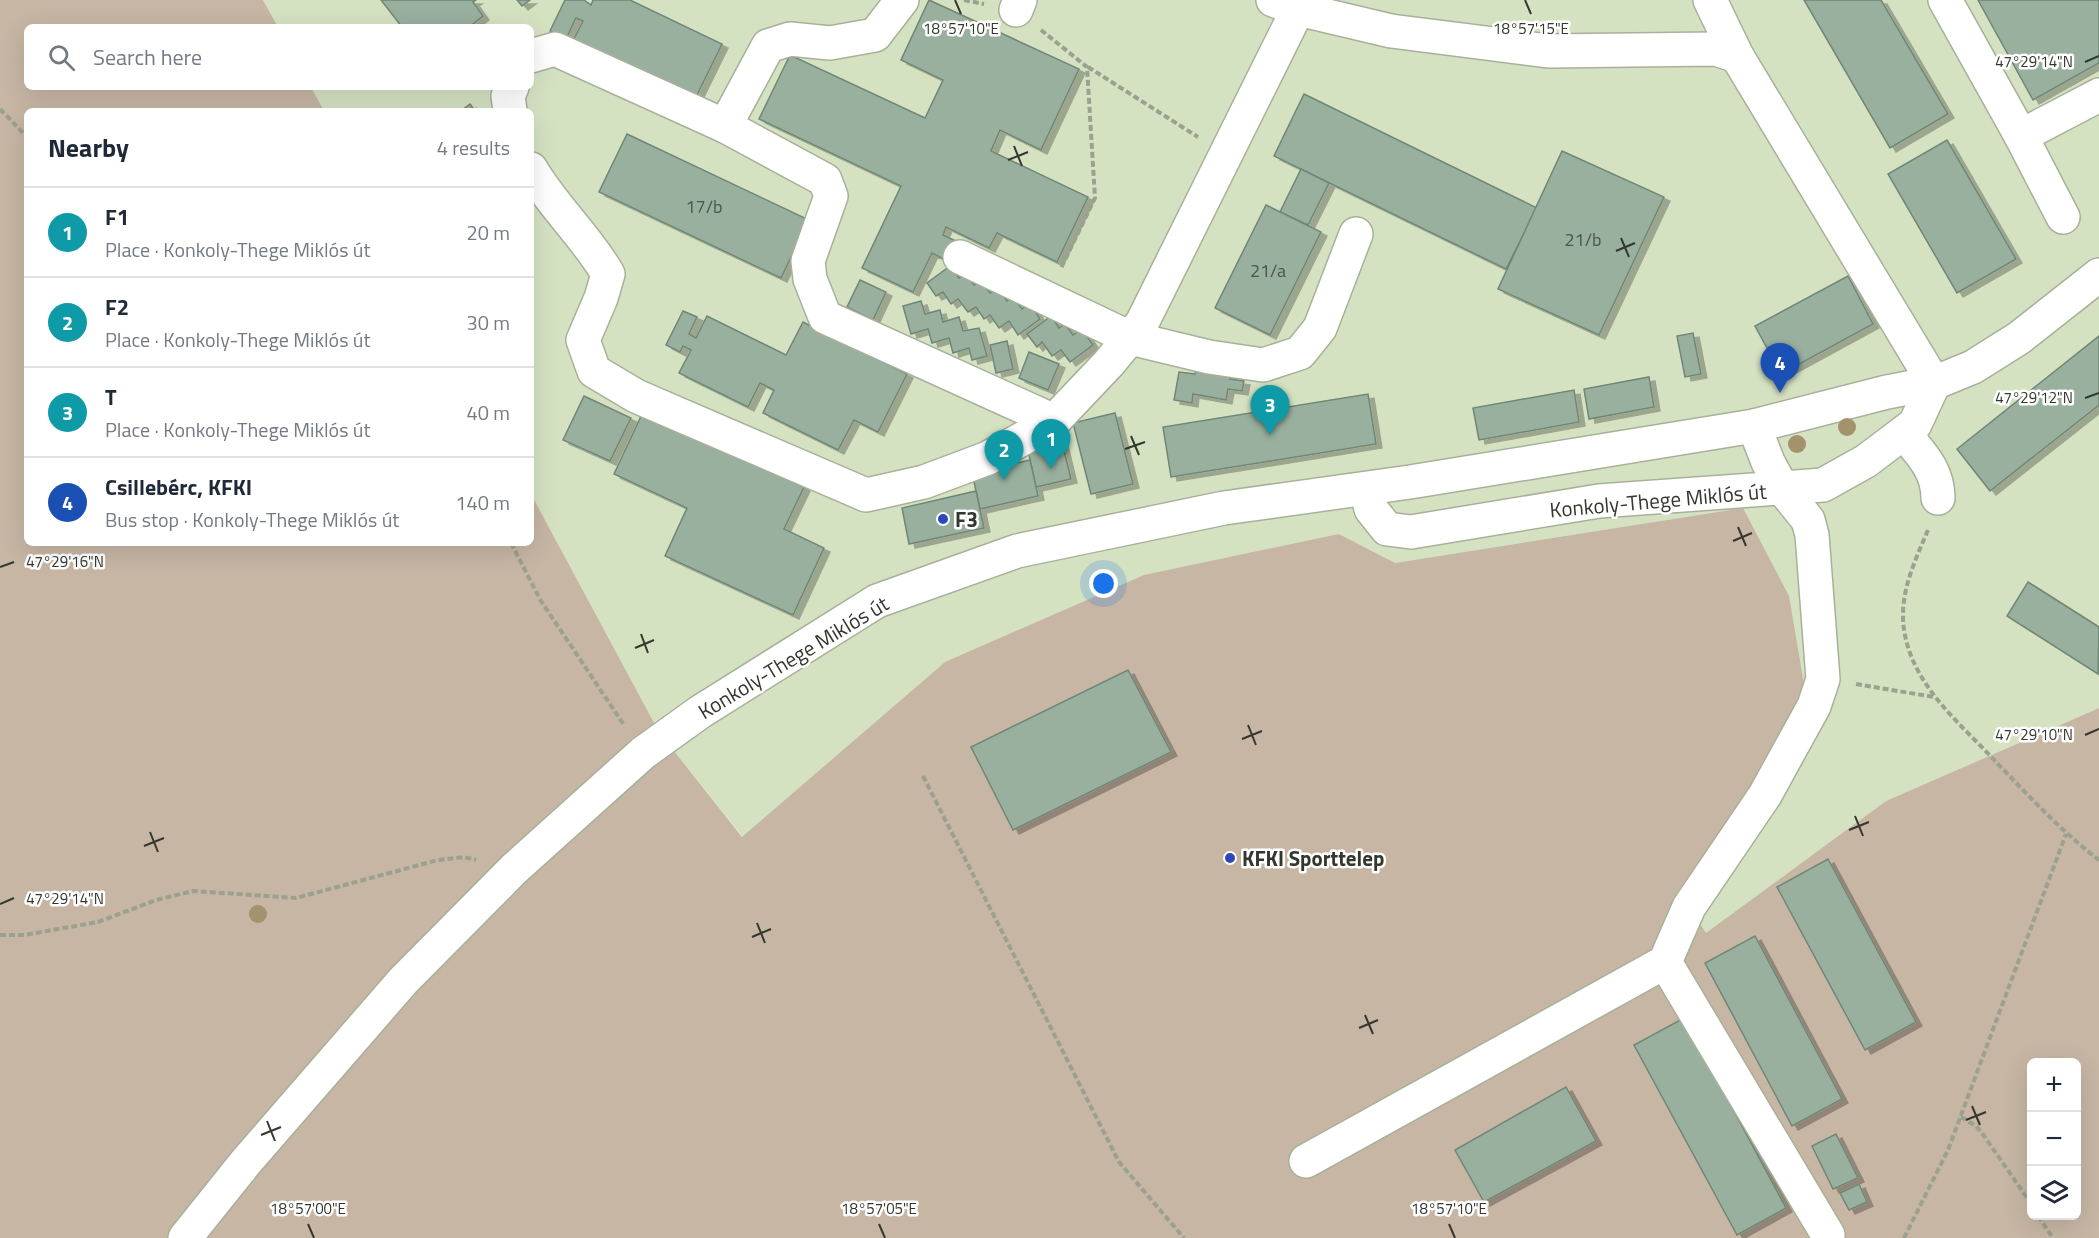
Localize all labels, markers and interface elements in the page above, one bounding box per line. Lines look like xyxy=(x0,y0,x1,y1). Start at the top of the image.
text: 18°57'10"E xyxy=(923,17,999,40)
text: 18°57'15"E xyxy=(1493,17,1569,40)
search box xyxy=(24,24,534,90)
text: Search here xyxy=(93,40,202,74)
icon: search xyxy=(45,41,78,74)
text: 47°29'14"N xyxy=(1995,50,2073,73)
text: Nearby xyxy=(48,128,129,167)
text: 4 results xyxy=(437,132,510,163)
house number: 17/b xyxy=(685,193,723,220)
text: F1 xyxy=(105,200,129,234)
text: 1 xyxy=(62,217,73,248)
text: 20 m xyxy=(466,217,510,248)
house number: 21/b xyxy=(1564,226,1602,253)
text: Place · Konkoly-Thege Miklós út xyxy=(105,234,371,265)
house number: 21/a xyxy=(1250,257,1286,284)
text: F2 xyxy=(105,290,129,324)
text: 2 xyxy=(62,307,73,338)
text: 30 m xyxy=(466,307,510,338)
text: Place · Konkoly-Thege Miklós út xyxy=(105,324,371,355)
pin: 4 xyxy=(1760,344,1800,393)
text: T xyxy=(105,380,117,414)
pin: 3 xyxy=(1250,386,1290,435)
text: 47°29'12"N xyxy=(1995,386,2073,409)
text: 3 xyxy=(62,397,73,428)
text: 40 m xyxy=(466,397,510,428)
text: Place · Konkoly-Thege Miklós út xyxy=(105,414,371,445)
pin: 1 xyxy=(1032,420,1070,469)
pin: 2 xyxy=(984,430,1024,480)
text: Csillebérc, KFKI xyxy=(105,470,252,504)
street label: Konkoly-Thege Miklós út xyxy=(1548,475,1768,525)
text: 4 xyxy=(62,487,73,518)
text: 140 m xyxy=(455,487,510,518)
place label: F3 xyxy=(955,503,978,535)
text: Bus stop · Konkoly-Thege Miklós út xyxy=(105,504,399,535)
marker: F3 xyxy=(936,512,950,526)
text: 47°29'16"N xyxy=(26,550,104,573)
your location xyxy=(1089,569,1118,598)
street label: Konkoly-Thege Miklós út xyxy=(692,587,895,727)
text: 47°29'10"N xyxy=(1995,723,2073,746)
place label: KFKI Sporttelep xyxy=(1242,842,1384,874)
marker: KFKI Sporttelep xyxy=(1223,851,1237,865)
text: 47°29'14"N xyxy=(26,887,104,910)
map controls xyxy=(2027,1058,2081,1220)
button: + xyxy=(2027,1058,2081,1112)
button: − xyxy=(2027,1112,2081,1166)
button: layers xyxy=(2027,1166,2081,1220)
text: 18°57'00"E xyxy=(270,1197,346,1220)
text: 18°57'05"E xyxy=(841,1197,917,1220)
text: 18°57'10"E xyxy=(1411,1197,1487,1220)

